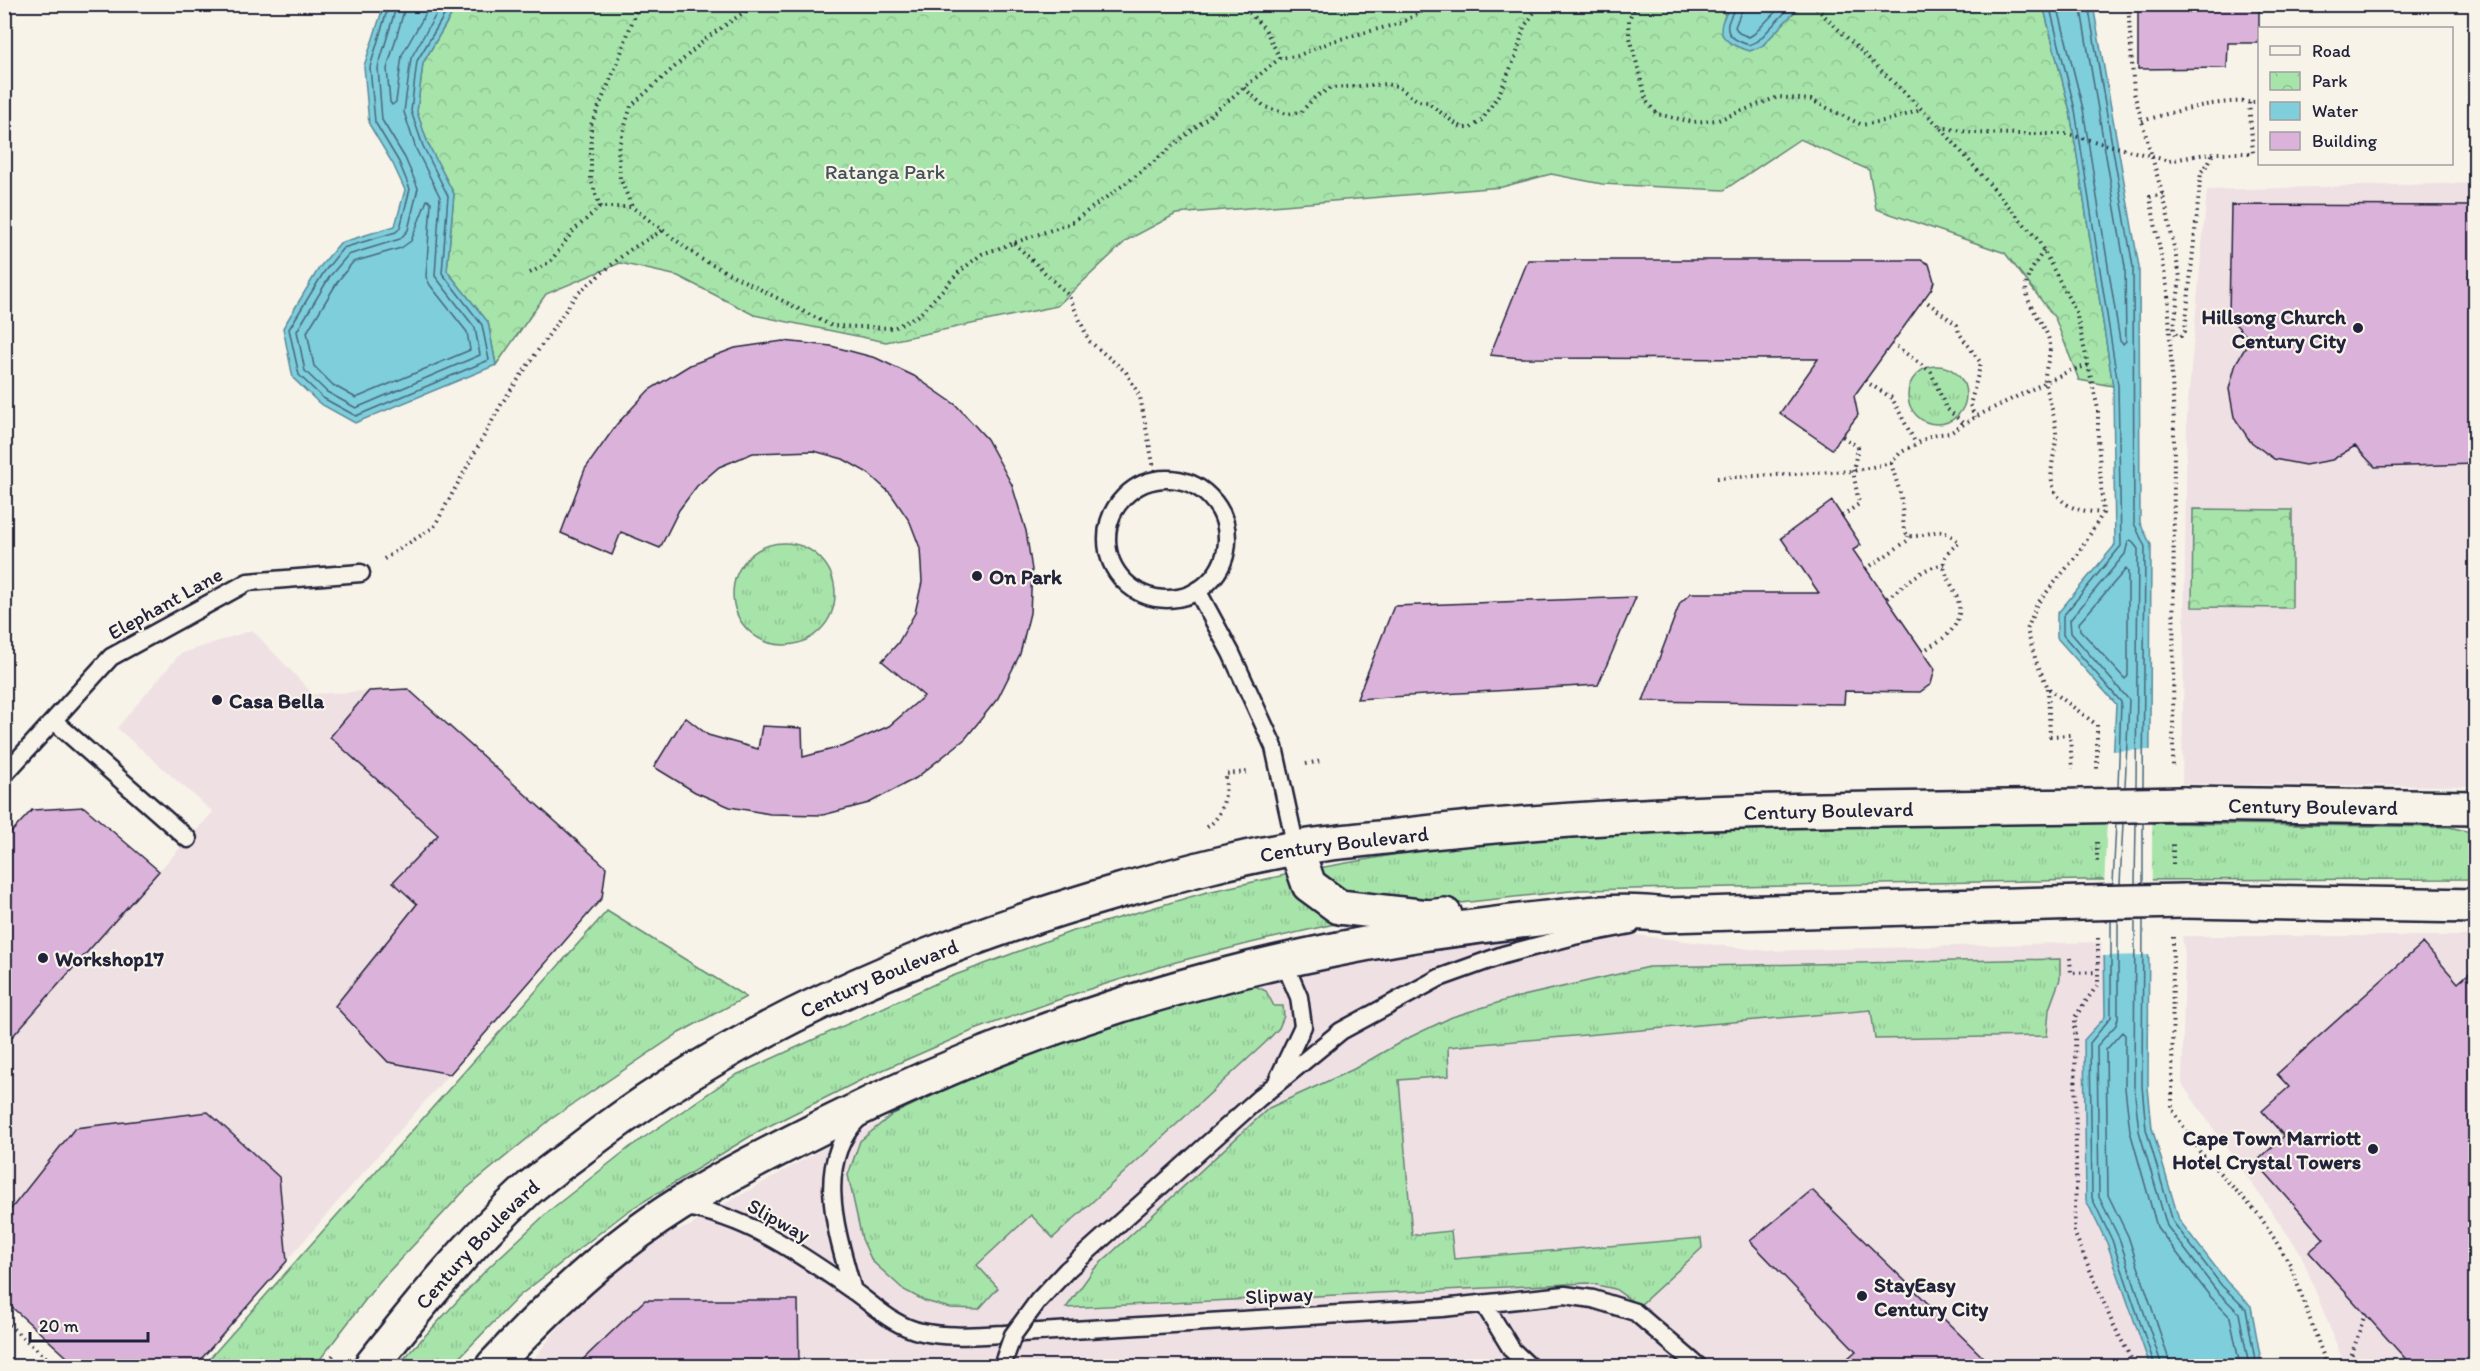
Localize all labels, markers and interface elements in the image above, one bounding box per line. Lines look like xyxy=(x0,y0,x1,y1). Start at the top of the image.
legend xyxy=(2258,27,2453,165)
text: Road xyxy=(2312,40,2351,62)
text: Park xyxy=(2312,70,2347,92)
text: Water xyxy=(2312,100,2358,122)
text: Building xyxy=(2312,130,2378,152)
park label: Ratanga Park xyxy=(825,159,946,184)
place label: Hillsong Church Century City xyxy=(2201,304,2347,354)
marker: Hillsong Church Century City xyxy=(2351,321,2365,335)
street label: Elephant Lane xyxy=(103,561,227,645)
place label: On Park xyxy=(989,564,1063,589)
marker: On Park xyxy=(970,569,984,583)
place label: Casa Bella xyxy=(229,688,325,713)
marker: Casa Bella xyxy=(210,693,224,707)
street label: Century Boulevard xyxy=(2228,792,2398,819)
street label: Century Boulevard xyxy=(1743,796,1913,824)
street label: Century Boulevard xyxy=(1257,820,1430,867)
street label: Century Boulevard xyxy=(796,933,961,1023)
place label: Workshop17 xyxy=(55,946,165,972)
marker: Workshop17 xyxy=(36,951,50,965)
place label: Cape Town Marriott Hotel Crystal Towers xyxy=(2172,1125,2361,1175)
marker: Cape Town Marriott Hotel Crystal Towers xyxy=(2366,1142,2380,1156)
street label: Century Boulevard xyxy=(410,1173,544,1314)
street label: Slipway xyxy=(743,1193,815,1247)
place label: StayEasy Century City xyxy=(1874,1272,1989,1322)
street label: Slipway xyxy=(1244,1281,1314,1309)
marker: StayEasy Century City xyxy=(1855,1289,1869,1303)
scale bar xyxy=(30,1305,148,1343)
text: 20 m xyxy=(39,1315,79,1337)

